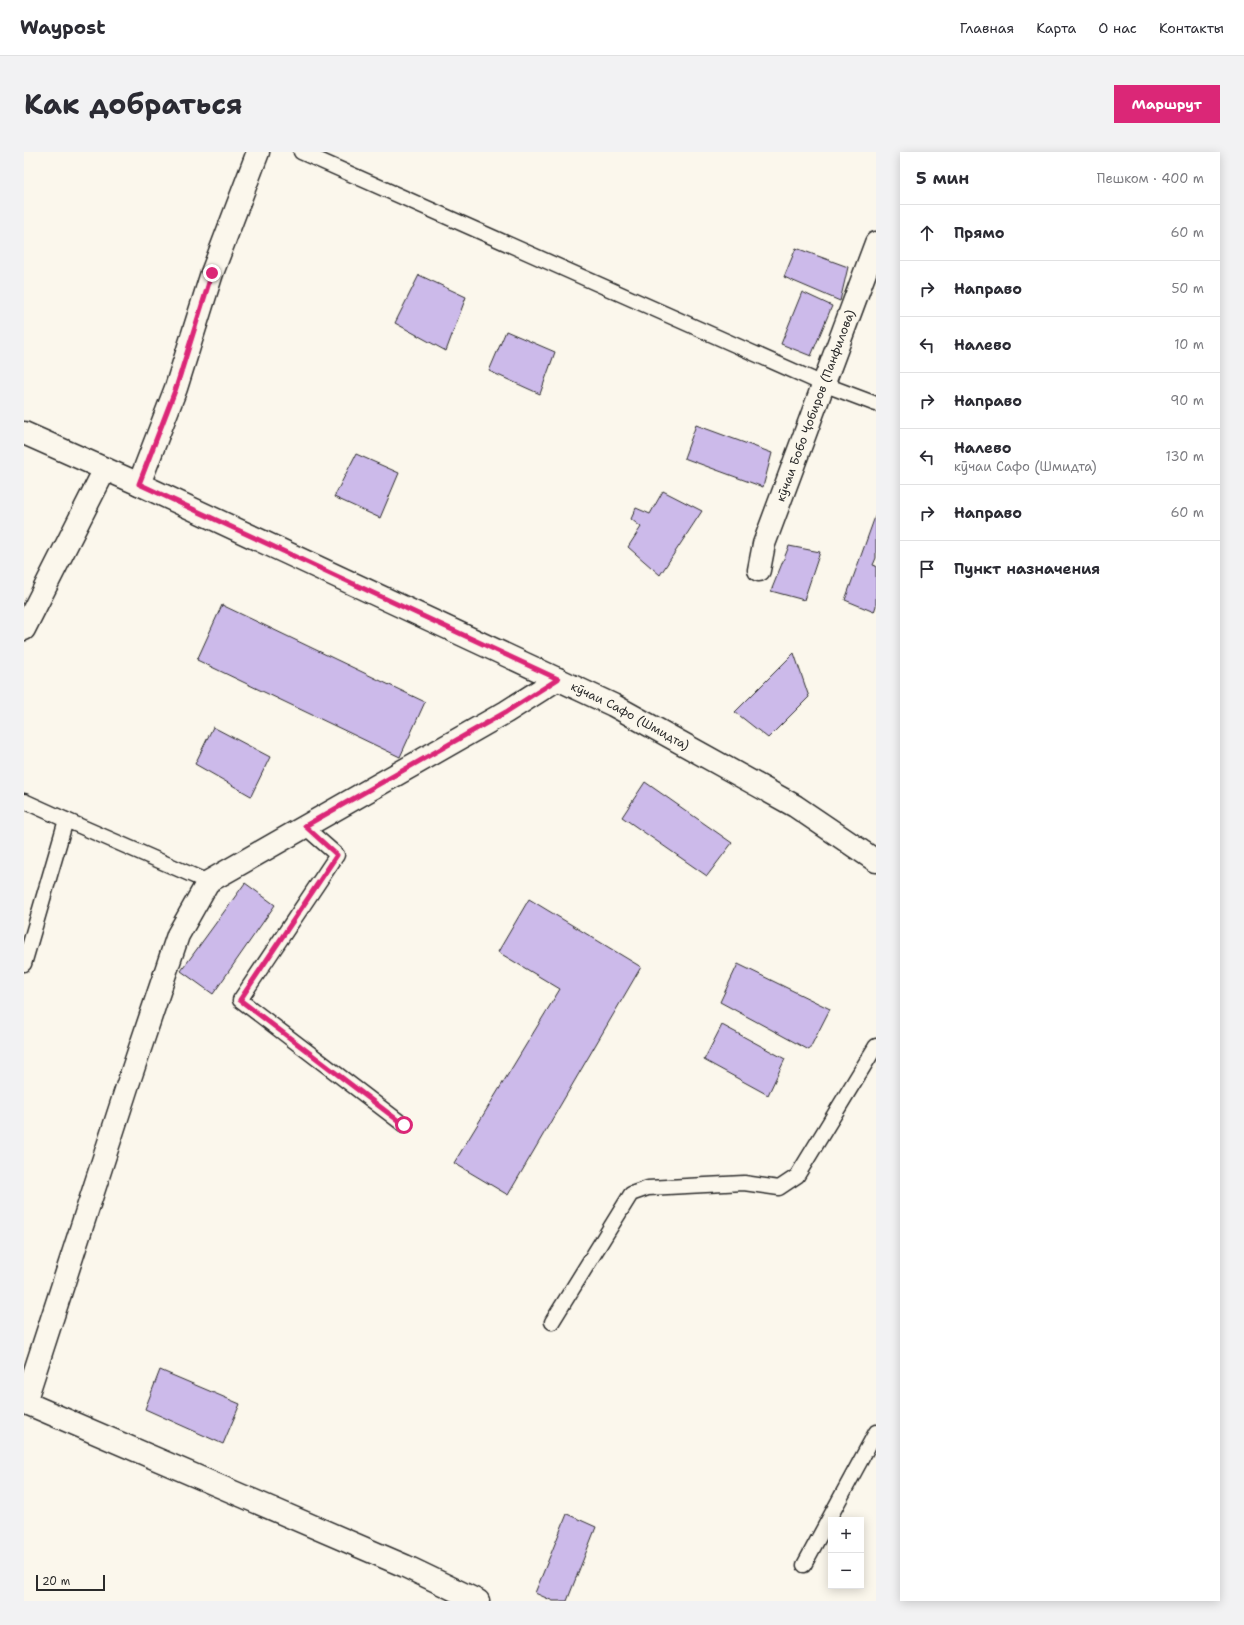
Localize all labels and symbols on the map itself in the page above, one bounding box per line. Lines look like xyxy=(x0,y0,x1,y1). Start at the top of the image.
route end xyxy=(203,264,221,282)
street label: кӯчаи Бобо Ҷобиров (Панфилова) xyxy=(772,307,858,504)
street label: кӯчаи Сафо (Шмидта) xyxy=(568,678,692,754)
route start xyxy=(395,1116,413,1134)
scale bar xyxy=(36,1573,105,1592)

